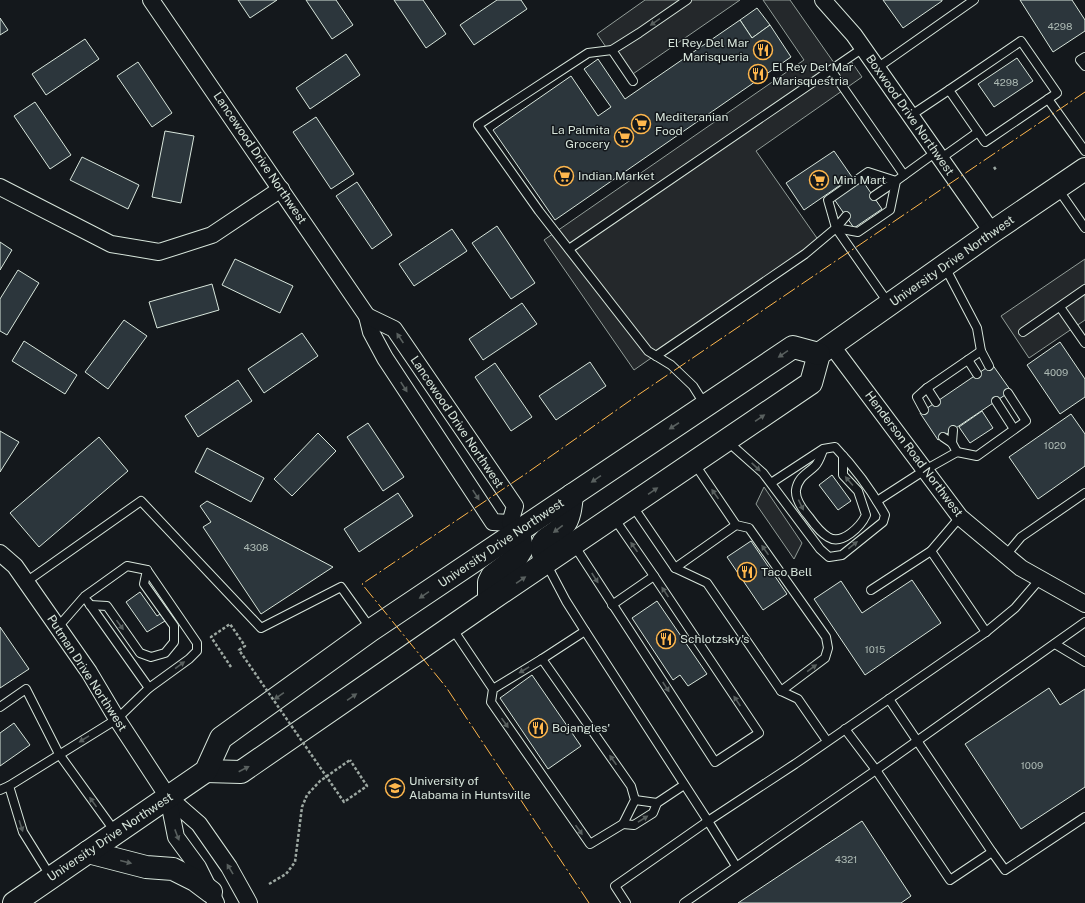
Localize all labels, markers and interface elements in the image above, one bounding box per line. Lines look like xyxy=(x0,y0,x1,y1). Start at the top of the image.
one-way arrow xyxy=(649,18,660,26)
house number: 4298 xyxy=(1048,20,1072,32)
place label: El Rey Del Mar Marisqueria xyxy=(668,36,749,64)
restaurant icon: El Rey Del Mar Marisqueria xyxy=(752,39,774,61)
street label: Boxwood Drive Northwest xyxy=(863,52,957,178)
place label: El Rey Del Mar Marisquestria xyxy=(772,60,854,88)
restaurant icon: El Rey Del Mar Marisquestria xyxy=(747,63,769,85)
house number: 4298 xyxy=(994,76,1018,88)
street label: Lancewood Drive Northwest xyxy=(211,89,310,227)
place label: Mediteranian Food xyxy=(655,110,728,138)
supermarket icon: Mediteranian Food xyxy=(630,113,652,135)
place label: La Palmita Grocery xyxy=(551,123,611,151)
supermarket icon: La Palmita Grocery xyxy=(613,126,635,148)
supermarket icon: Indian Market xyxy=(553,165,575,187)
place label: Indian Market xyxy=(578,169,655,183)
supermarket icon: Mini Mart xyxy=(808,169,830,191)
place label: Mini Mart xyxy=(833,173,886,187)
street label: University Drive Northwest xyxy=(887,212,1017,309)
one-way arrow xyxy=(396,333,404,343)
one-way arrow xyxy=(777,351,789,358)
street label: Lancewood Drive Northwest xyxy=(408,353,507,491)
house number: 4009 xyxy=(1044,366,1068,378)
one-way arrow xyxy=(400,382,408,392)
street label: Henderson Road Northwest xyxy=(862,388,966,520)
one-way arrow xyxy=(755,414,765,422)
one-way arrow xyxy=(669,422,679,430)
house number: 1020 xyxy=(1044,439,1066,451)
one-way arrow xyxy=(751,462,761,472)
one-way arrow xyxy=(591,475,601,483)
one-way arrow xyxy=(845,477,854,486)
one-way arrow xyxy=(647,487,658,495)
one-way arrow xyxy=(711,489,719,499)
one-way arrow xyxy=(472,490,479,501)
street label: University Drive Northwest xyxy=(436,495,567,590)
one-way arrow xyxy=(798,499,804,511)
one-way arrow xyxy=(553,525,564,534)
house number: 4308 xyxy=(243,541,269,553)
one-way arrow xyxy=(630,541,638,552)
one-way arrow xyxy=(848,541,859,550)
one-way arrow xyxy=(761,545,769,555)
restaurant icon: Taco Bell xyxy=(736,561,758,583)
place label: Taco Bell xyxy=(761,565,812,579)
one-way arrow xyxy=(591,573,599,583)
one-way arrow xyxy=(516,576,527,583)
one-way arrow xyxy=(662,587,669,598)
one-way arrow xyxy=(419,591,429,599)
street label: Putman Drive Northwest xyxy=(44,612,130,734)
one-way arrow xyxy=(116,619,124,630)
restaurant icon: Schlotzsky's xyxy=(655,628,677,650)
place label: Schlotzsky's xyxy=(680,632,749,646)
house number: 1015 xyxy=(865,643,885,655)
one-way arrow xyxy=(175,661,186,670)
one-way arrow xyxy=(807,664,818,672)
one-way arrow xyxy=(518,667,530,674)
one-way arrow xyxy=(662,682,670,692)
one-way arrow xyxy=(274,692,285,700)
one-way arrow xyxy=(346,693,358,700)
one-way arrow xyxy=(734,695,741,706)
restaurant icon: Bojangles' xyxy=(527,717,549,739)
one-way arrow xyxy=(501,718,509,728)
place label: Bojangles' xyxy=(552,721,610,735)
one-way arrow xyxy=(78,736,90,743)
one-way arrow xyxy=(609,755,617,765)
house number: 1009 xyxy=(1021,759,1043,771)
one-way arrow xyxy=(238,766,250,772)
place label: University of Alabama in Huntsville xyxy=(409,774,531,802)
school or university icon: University of Alabama in Huntsville xyxy=(384,777,406,799)
street label: University Drive Northwest xyxy=(45,789,176,884)
one-way arrow xyxy=(89,797,97,807)
one-way arrow xyxy=(637,816,649,823)
one-way arrow xyxy=(19,820,25,832)
one-way arrow xyxy=(575,824,583,835)
one-way arrow xyxy=(173,829,180,841)
house number: 4321 xyxy=(835,853,857,865)
one-way arrow xyxy=(120,859,132,865)
one-way arrow xyxy=(226,864,234,874)

